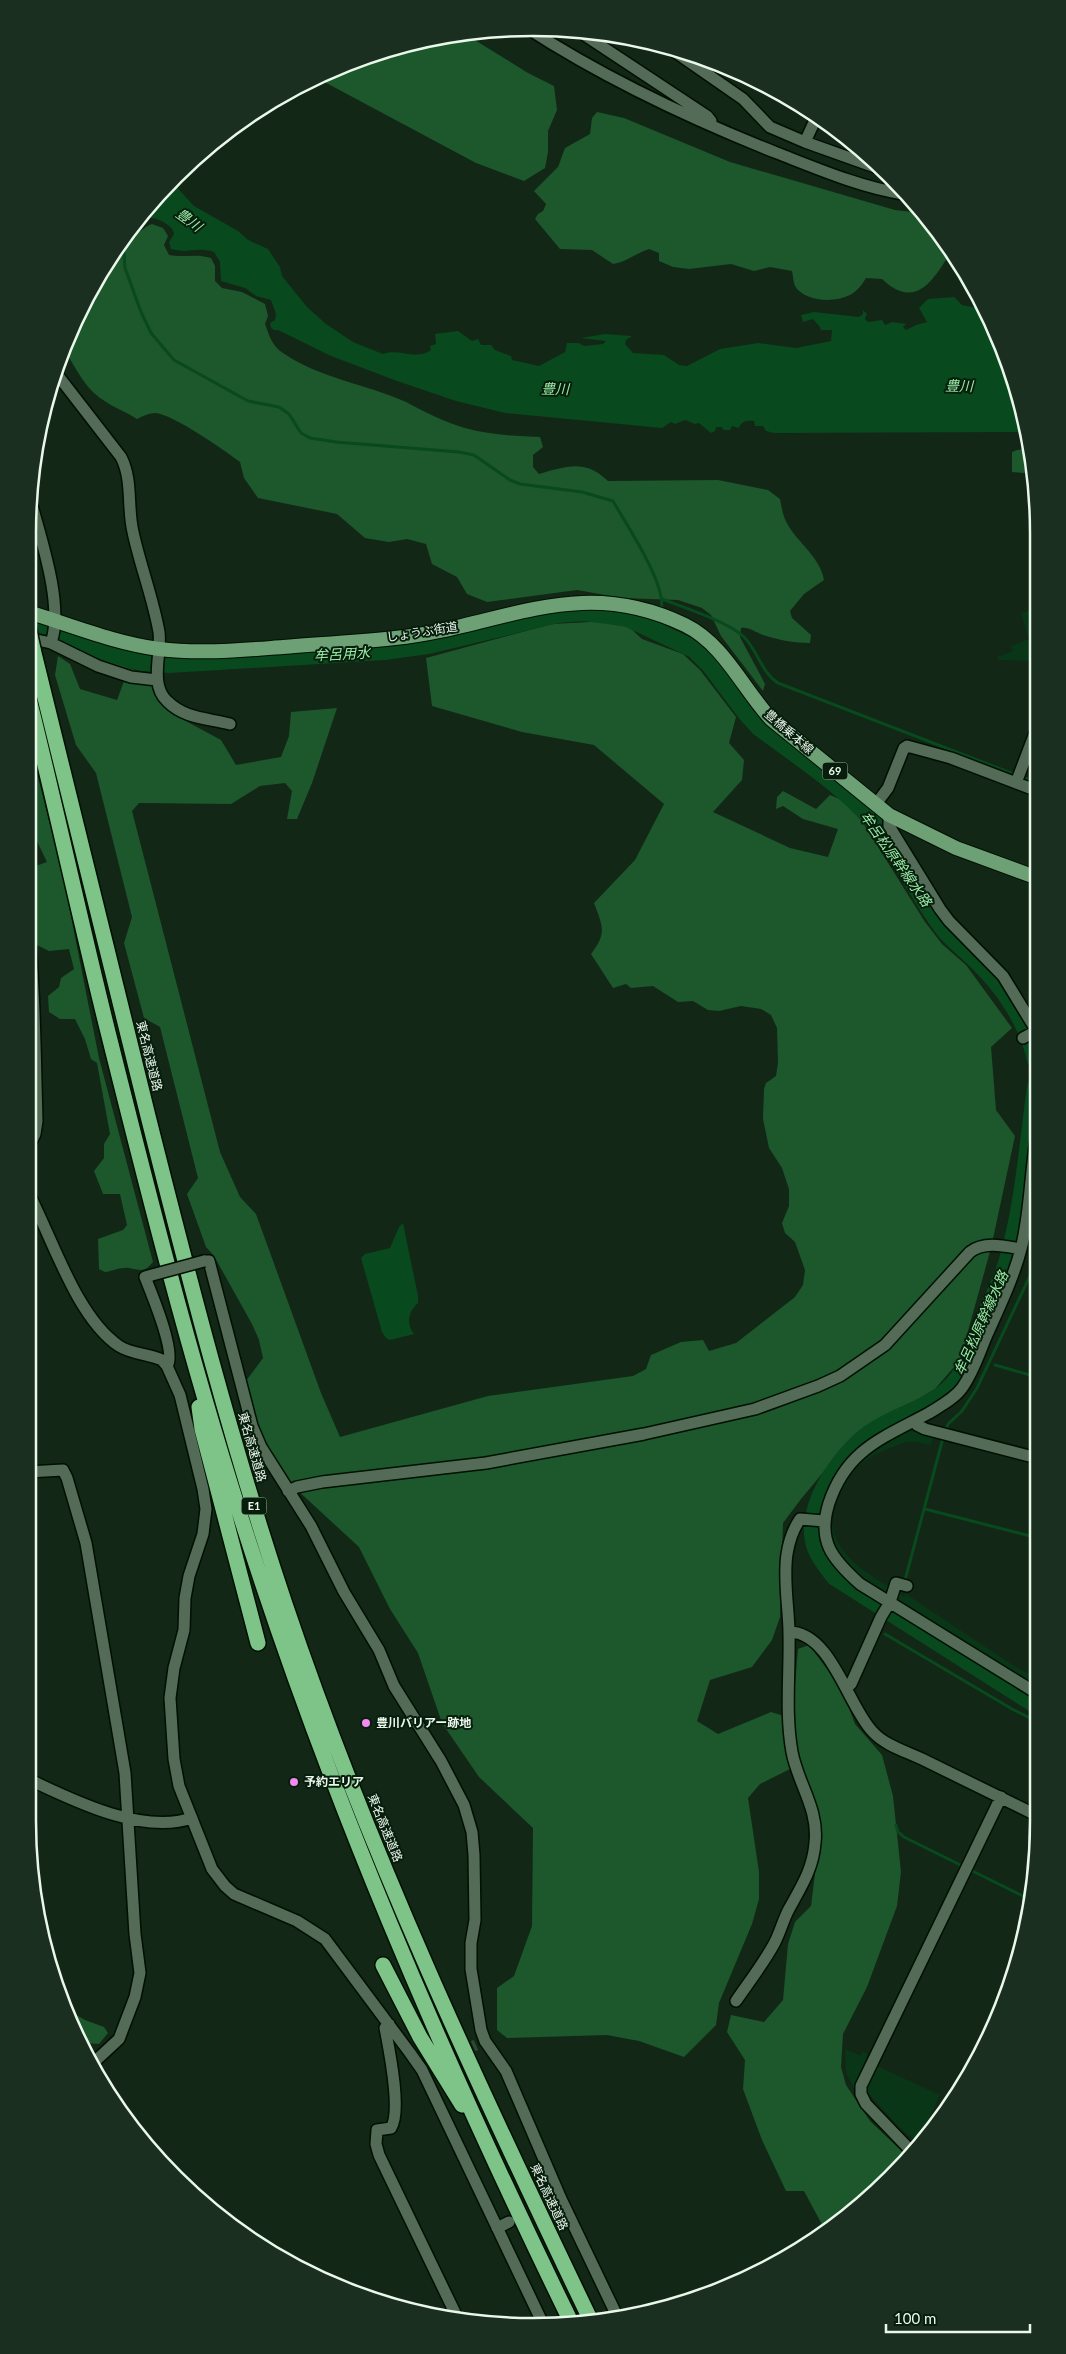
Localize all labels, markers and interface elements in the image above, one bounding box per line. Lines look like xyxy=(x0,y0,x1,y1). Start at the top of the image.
water label: 豊川 xyxy=(173,204,207,236)
water label: 豊川 xyxy=(945,377,975,394)
water label: 豊川 xyxy=(541,380,571,397)
street label: しょうぶ街道 xyxy=(385,618,459,645)
water label: 牟呂用水 xyxy=(314,643,372,663)
street label: 豊橋乗本線 xyxy=(762,706,817,757)
road number: 69 xyxy=(822,762,848,779)
water label: 牟呂松原幹線水路 xyxy=(857,808,936,910)
street label: 東名高速道路 xyxy=(133,1019,165,1093)
water label: 牟呂松原幹線水路 xyxy=(950,1267,1011,1377)
street label: 東名高速道路 xyxy=(235,1410,270,1484)
road number: E1 xyxy=(242,1498,266,1514)
place label: 豊川バリアー跡地 xyxy=(376,1715,471,1730)
marker: 豊川バリアー跡地 xyxy=(360,1717,372,1729)
place label: 予約エリア xyxy=(304,1774,364,1789)
marker: 予約エリア xyxy=(288,1776,300,1788)
street label: 東名高速道路 xyxy=(365,1792,406,1864)
street label: 東名高速道路 xyxy=(527,2161,571,2233)
scale bar xyxy=(886,2302,1030,2334)
text: 100 m xyxy=(894,2309,936,2327)

